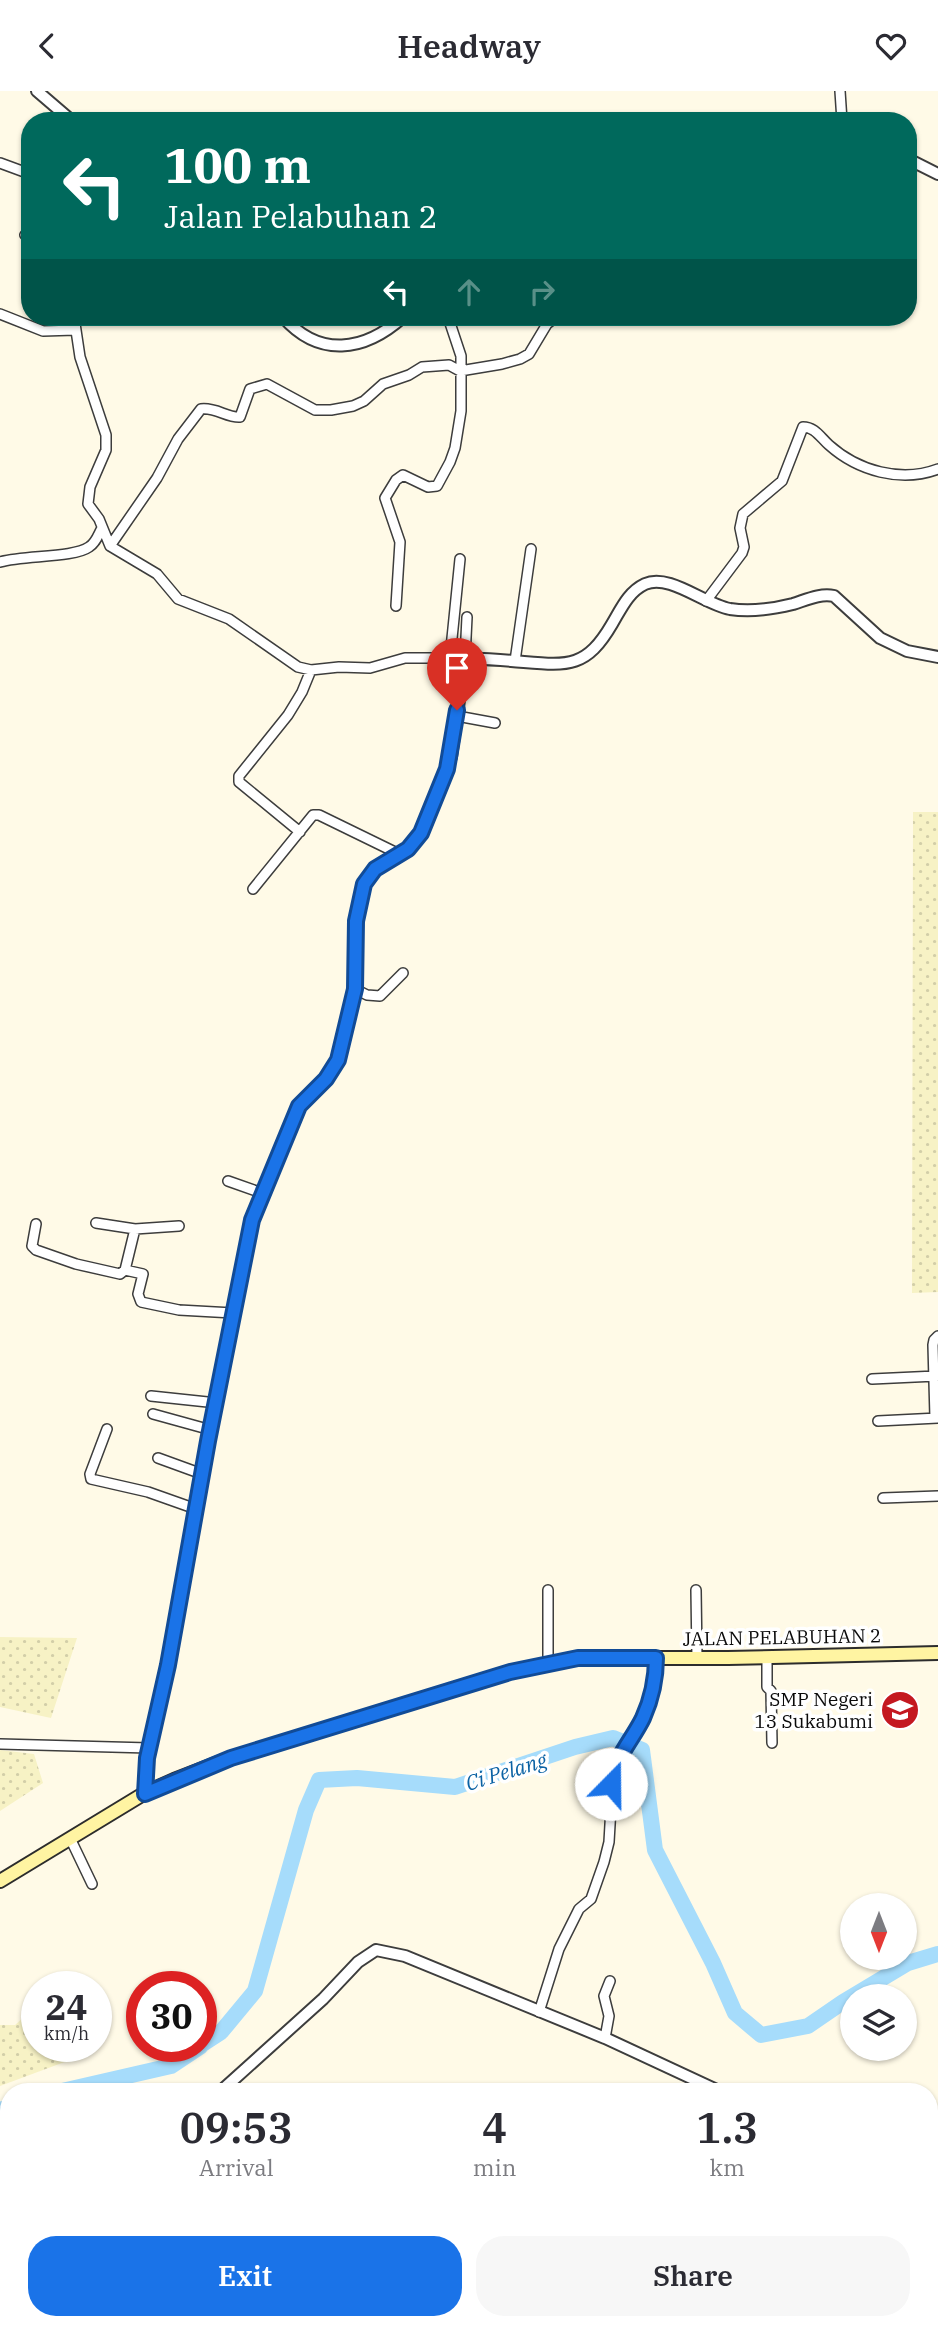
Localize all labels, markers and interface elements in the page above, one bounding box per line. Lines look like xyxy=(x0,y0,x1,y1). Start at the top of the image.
text: Headway xyxy=(397,25,541,67)
icon: back xyxy=(28,27,66,65)
icon: heart xyxy=(872,27,910,65)
text: 100 m xyxy=(164,133,311,196)
icon: left xyxy=(49,140,140,231)
text: Jalan Pelabuhan 2 xyxy=(164,195,438,237)
icon: left xyxy=(377,273,415,311)
icon: ahead xyxy=(450,273,488,311)
icon: right xyxy=(523,273,561,311)
pin xyxy=(427,638,487,710)
icon: arrive xyxy=(438,649,476,687)
street label: JALAN PELABUHAN 2 xyxy=(682,1623,882,1651)
place label: SMP Negeri 13 Sukabumi xyxy=(754,1687,873,1733)
school or university icon: SMP Negeri 13 Sukabumi xyxy=(879,1689,921,1731)
water label: Ci Pelang xyxy=(462,1745,551,1797)
position arrow xyxy=(574,1747,648,1821)
north arrow xyxy=(840,1893,917,1971)
map controls xyxy=(840,1893,917,2061)
speed limit sign: 30 xyxy=(126,1971,217,2062)
text: 24 xyxy=(45,1984,88,2030)
button: layers xyxy=(840,1984,917,2061)
text: km/h xyxy=(44,2022,89,2045)
text: 09:53 xyxy=(180,2100,293,2155)
text: 4 xyxy=(482,2100,507,2155)
text: 1.3 xyxy=(696,2100,758,2155)
text: Arrival xyxy=(199,2152,274,2182)
text: min xyxy=(473,2152,517,2182)
text: km xyxy=(710,2152,745,2182)
button: Exit xyxy=(28,2236,462,2316)
button: Share xyxy=(476,2236,910,2316)

